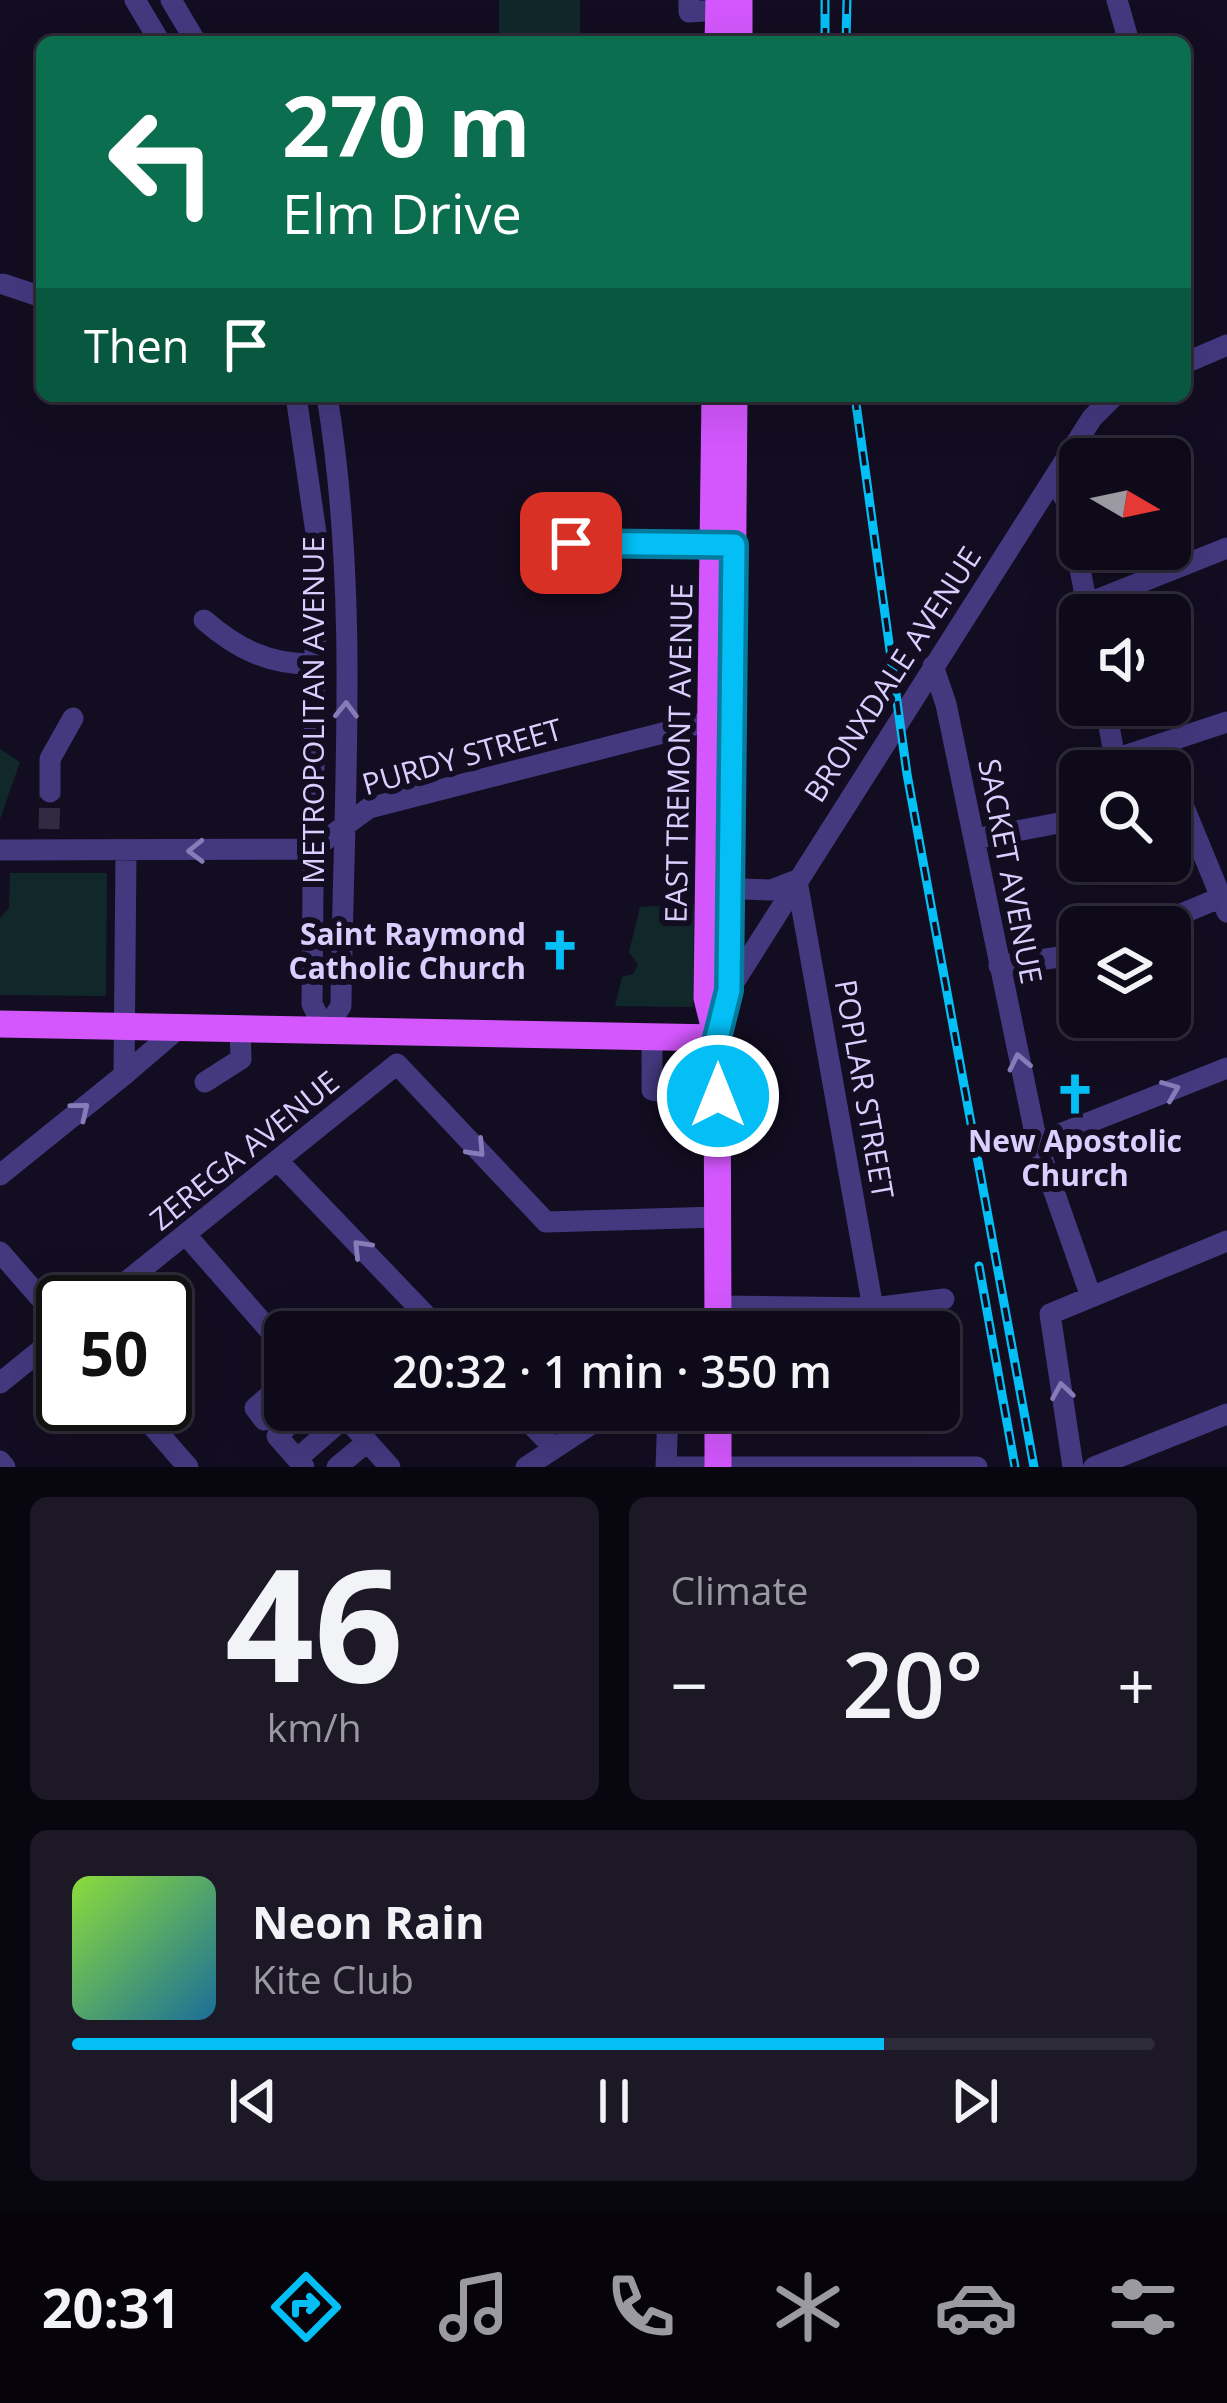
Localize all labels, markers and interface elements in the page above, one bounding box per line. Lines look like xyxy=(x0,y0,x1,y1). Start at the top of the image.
text: 270 m xyxy=(282,67,530,182)
icon: left xyxy=(84,84,240,240)
text: Elm Drive xyxy=(282,176,522,250)
icon: arrive xyxy=(213,312,279,378)
text: Then xyxy=(84,315,189,376)
north arrow xyxy=(1059,438,1191,570)
map controls xyxy=(1059,438,1191,1038)
pin xyxy=(520,492,622,594)
icon: arrive xyxy=(538,510,604,576)
street label: METROPOLITAN AVENUE xyxy=(292,536,333,884)
street label: BRONXDALE AVENUE xyxy=(794,538,990,810)
street label: EAST TREMONT AVENUE xyxy=(655,583,701,923)
button: sound xyxy=(1059,594,1191,726)
one-way arrow xyxy=(332,700,358,719)
street label: PURDY STREET xyxy=(357,708,567,804)
button: search xyxy=(1059,750,1191,882)
street label: SACKET AVENUE xyxy=(969,755,1053,987)
one-way arrow xyxy=(186,837,205,863)
button: layers xyxy=(1059,906,1191,1038)
place label: Saint Raymond Catholic Church xyxy=(289,913,526,988)
church icon: Saint Raymond Catholic Church xyxy=(537,927,583,973)
street label: POPLAR STREET xyxy=(826,976,905,1202)
position arrow xyxy=(655,1033,781,1159)
one-way arrow xyxy=(1007,1052,1033,1072)
street label: ZEREGA AVENUE xyxy=(141,1061,347,1239)
church icon: New Apostolic Church xyxy=(1052,1071,1098,1117)
one-way arrow xyxy=(1159,1080,1180,1105)
one-way arrow xyxy=(67,1103,89,1124)
place label: New Apostolic Church xyxy=(968,1120,1182,1195)
one-way arrow xyxy=(463,1136,485,1157)
one-way arrow xyxy=(353,1240,375,1261)
speed limit sign: 50 xyxy=(36,1275,192,1431)
text: 20:32 · 1 min · 350 m xyxy=(392,1340,832,1401)
one-way arrow xyxy=(1050,1381,1076,1400)
text: 46 xyxy=(225,1515,403,1728)
text: Climate xyxy=(671,1563,808,1616)
text: 20° xyxy=(842,1622,983,1744)
text: − xyxy=(671,1639,708,1729)
text: + xyxy=(1117,1639,1155,1729)
text: km/h xyxy=(267,1700,362,1753)
text: Neon Rain xyxy=(252,1891,485,1952)
text: Kite Club xyxy=(252,1952,414,2005)
icon: previous xyxy=(220,2068,286,2134)
icon: pause xyxy=(581,2068,647,2134)
icon: next xyxy=(942,2068,1008,2134)
icon: directions xyxy=(264,2265,348,2349)
icon: music xyxy=(432,2265,516,2349)
icon: phone xyxy=(599,2265,683,2349)
icon: climate xyxy=(766,2265,850,2349)
icon: car xyxy=(934,2265,1018,2349)
icon: filters xyxy=(1101,2265,1185,2349)
text: 20:31 xyxy=(42,2270,181,2344)

